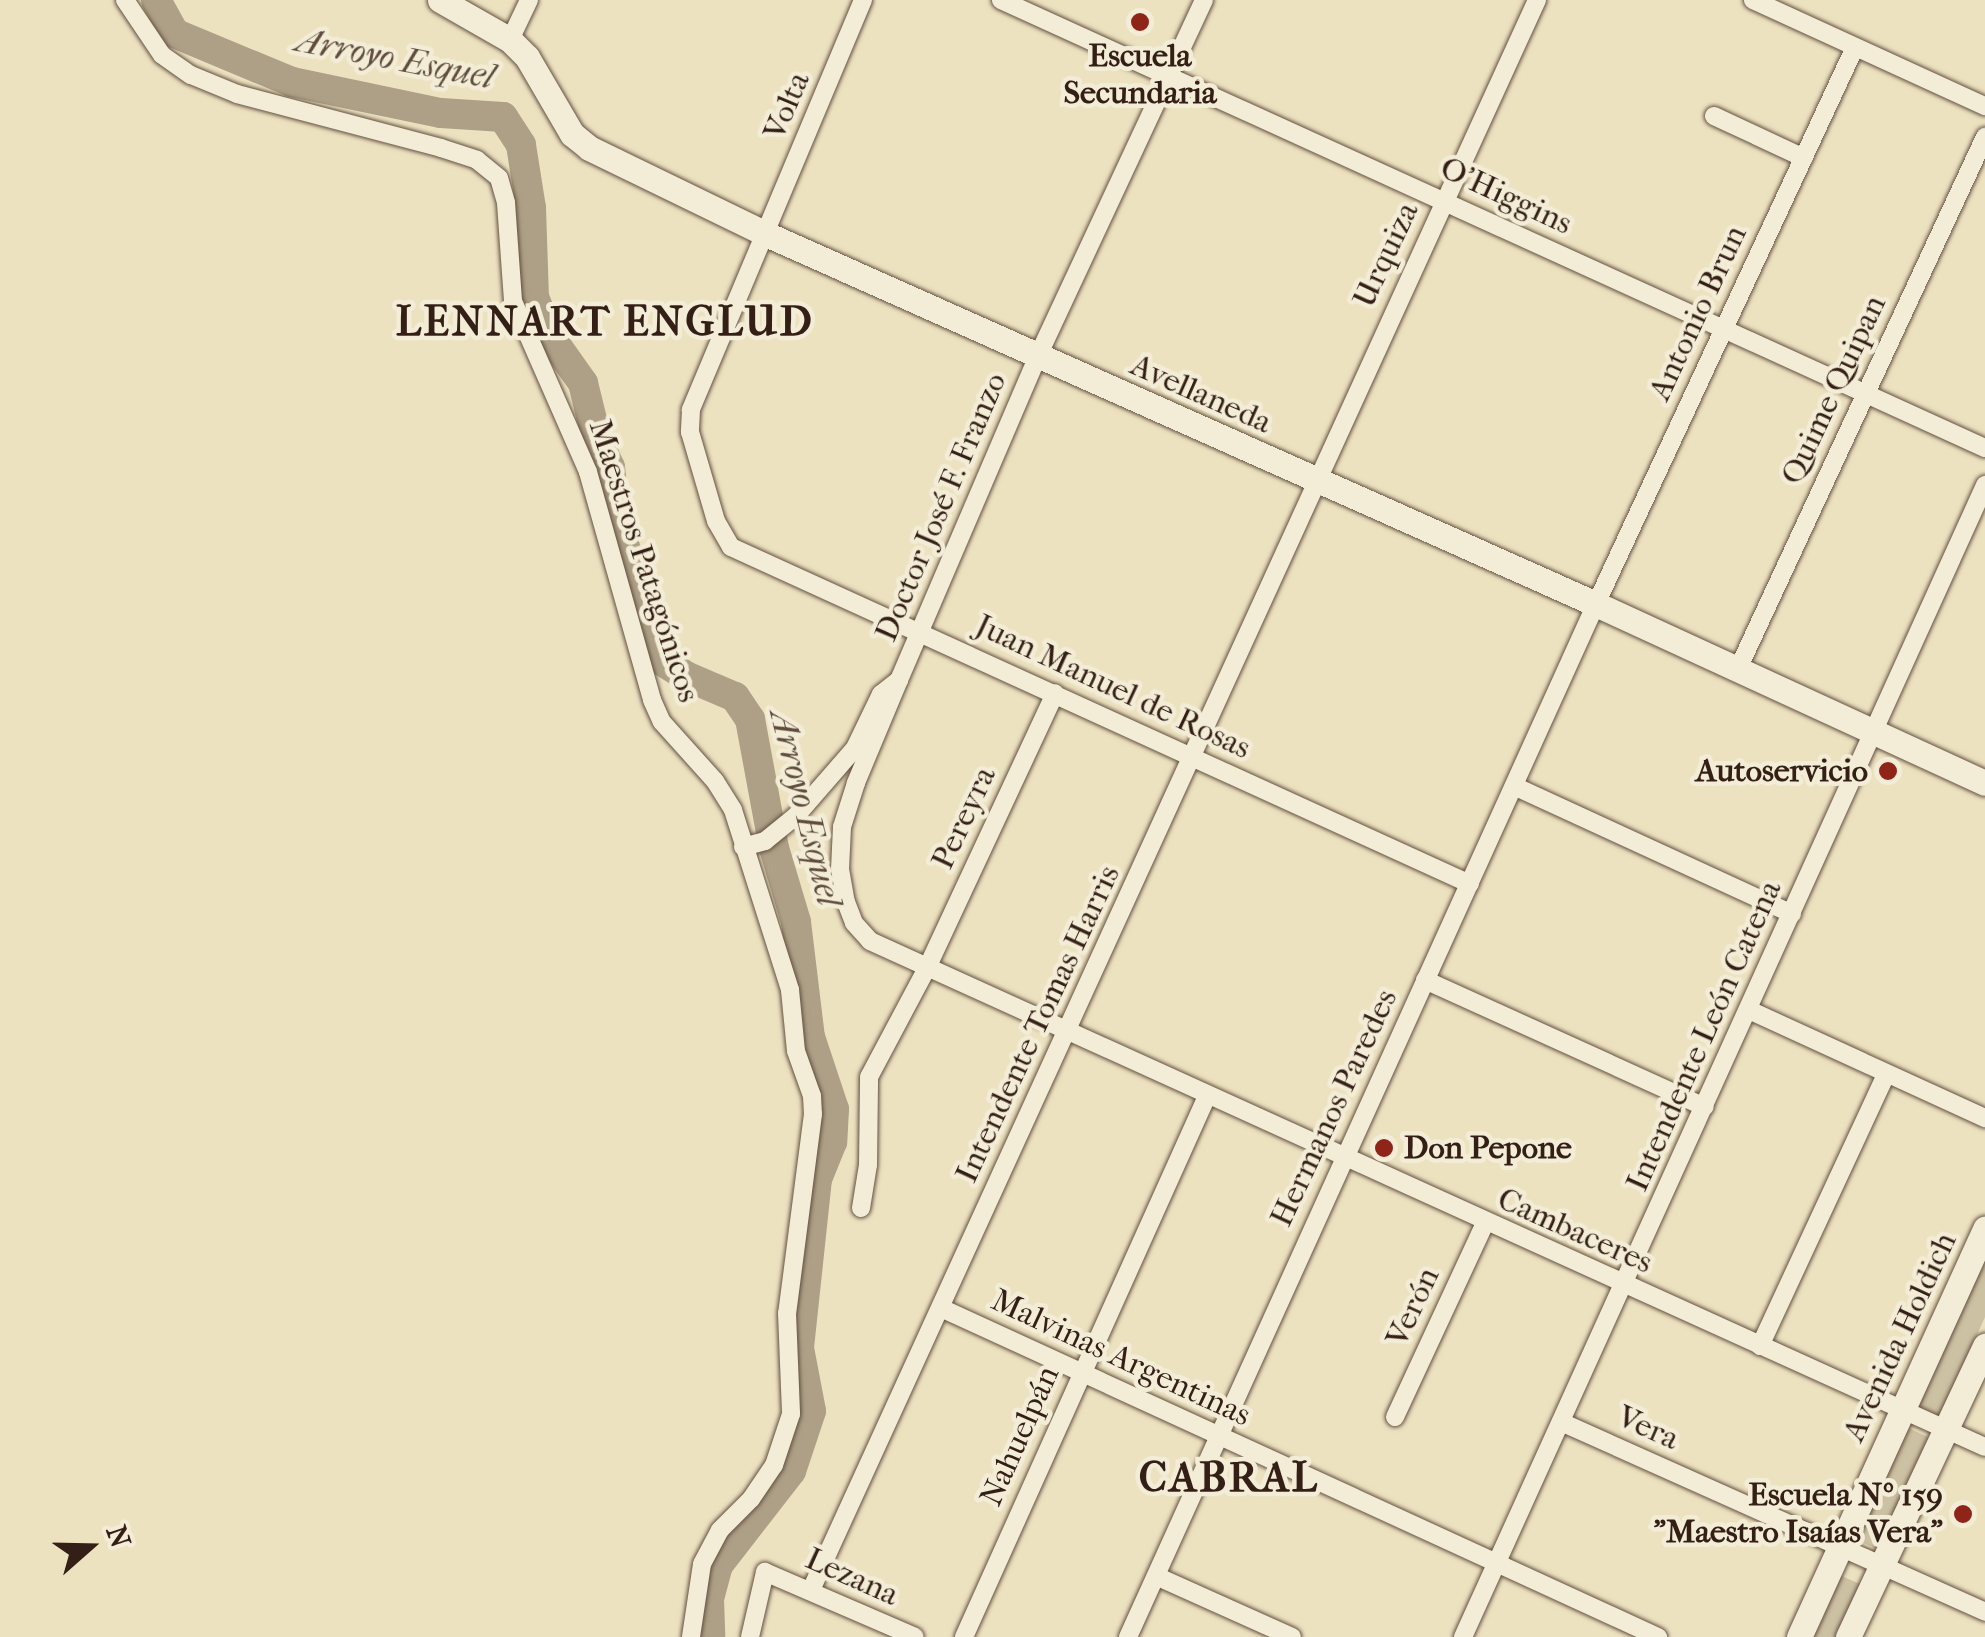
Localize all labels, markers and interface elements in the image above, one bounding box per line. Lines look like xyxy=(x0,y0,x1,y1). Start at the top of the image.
marker: Escuela Secundaria xyxy=(1129,11,1151,33)
water label: Arroyo Esquel xyxy=(293,19,497,99)
place label: Escuela Secundaria xyxy=(1063,38,1217,113)
street label: Volta xyxy=(756,66,818,146)
street label: O'Higgins xyxy=(1434,149,1578,243)
street label: Urquiza xyxy=(1345,196,1427,314)
street label: Antonio Brun xyxy=(1641,219,1755,407)
street label: Quime Quipan xyxy=(1773,289,1895,491)
district label: LENNART ENGLUD xyxy=(396,297,814,347)
street label: Avellaneda xyxy=(1125,346,1277,442)
street label: Doctor José F. Franzo xyxy=(867,367,1015,647)
street label: Maestros Patagónicos xyxy=(580,415,708,707)
street label: Juan Manuel de Rosas xyxy=(969,606,1257,768)
water label: Arroyo Esquel xyxy=(760,706,850,910)
place label: Autoservicio xyxy=(1696,752,1868,790)
marker: Autoservicio xyxy=(1877,760,1899,782)
street label: Pereyra xyxy=(924,761,1004,875)
street label: Intendente Tomas Harris xyxy=(948,859,1128,1189)
street label: Intendente León Catena xyxy=(1618,875,1790,1197)
street label: Hermanos Paredes xyxy=(1262,983,1406,1233)
place label: Don Pepone xyxy=(1404,1129,1572,1167)
marker: Don Pepone xyxy=(1373,1137,1395,1159)
street label: Cambaceres xyxy=(1492,1180,1658,1282)
street label: Avenida Holdich xyxy=(1835,1226,1965,1448)
street label: Verón xyxy=(1378,1261,1448,1353)
street label: Malvinas Argentinas xyxy=(985,1281,1257,1435)
street label: Nahuelpán xyxy=(972,1360,1068,1512)
street label: Vera xyxy=(1611,1398,1685,1458)
district label: CABRAL xyxy=(1139,1453,1319,1503)
place label: Escuela Nº 159 "Maestro Isaías Vera" xyxy=(1653,1477,1943,1552)
north arrow xyxy=(40,1497,140,1597)
marker: Escuela Nº 159 "Maestro Isaías Vera" xyxy=(1952,1503,1974,1525)
text: N xyxy=(100,1521,138,1552)
street label: Lezana xyxy=(800,1540,904,1614)

